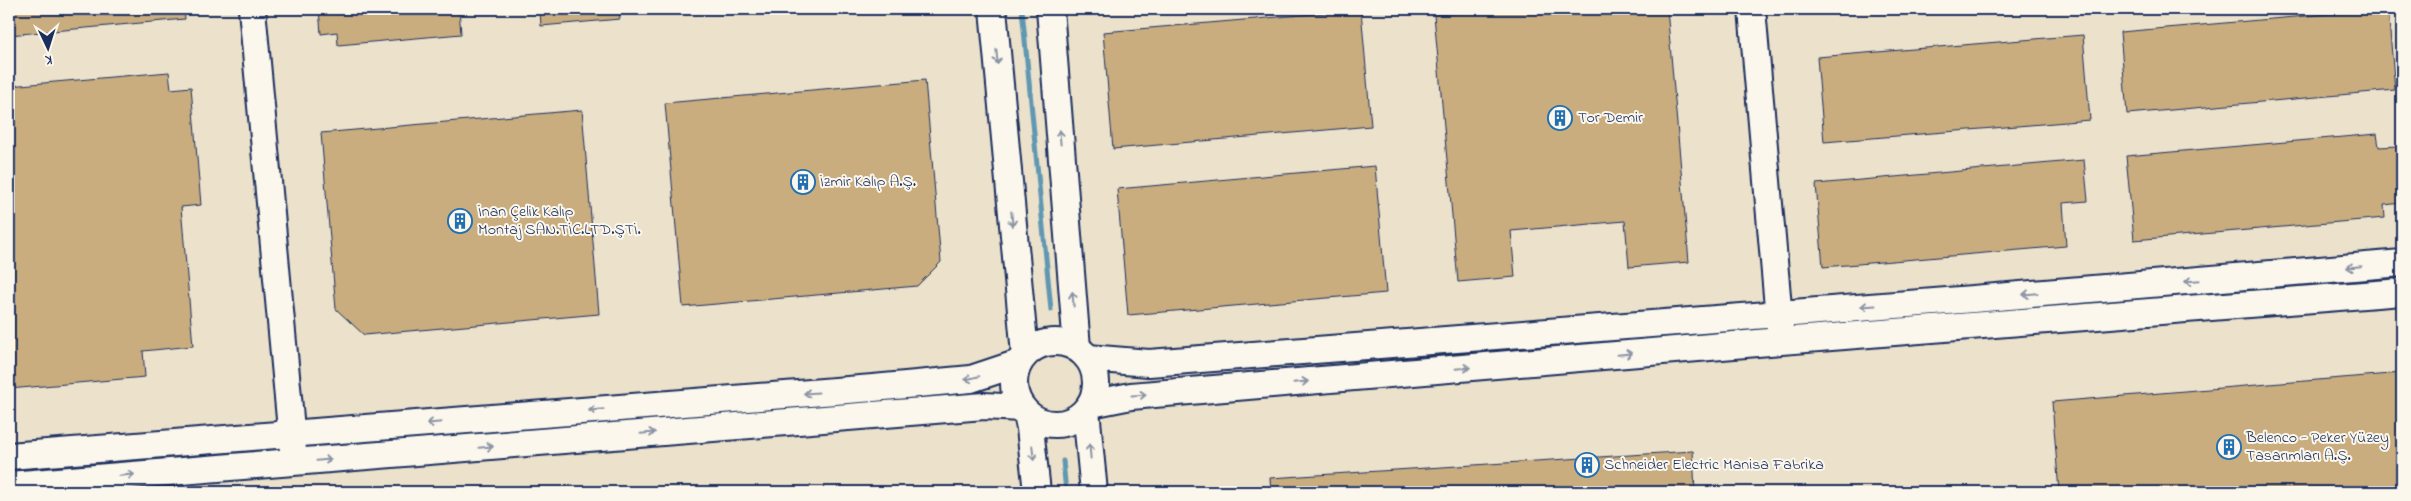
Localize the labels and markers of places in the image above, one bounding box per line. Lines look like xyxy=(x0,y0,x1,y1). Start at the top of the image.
building icon: Tor Demir xyxy=(1547,105,1573,131)
place label: Tor Demir xyxy=(1578,106,1643,130)
building icon: İzmir Kalıp A.Ş. xyxy=(790,169,816,195)
place label: İzmir Kalıp A.Ş. xyxy=(820,170,916,194)
place label: İnan Çelik Kalıp Montaj SAN.TİC.LTD.ŞTİ. xyxy=(478,200,641,242)
building icon: İnan Çelik Kalıp Montaj SAN.TİC.LTD.ŞTİ. xyxy=(447,208,473,234)
place label: Belenco - Peker Yüzey Tasarımları A.Ş. xyxy=(2245,426,2389,468)
building icon: Belenco - Peker Yüzey Tasarımları A.Ş. xyxy=(2216,434,2242,460)
building icon: Schneider Electric Manisa Fabrika xyxy=(1574,452,1600,478)
place label: Schneider Electric Manisa Fabrika xyxy=(1604,453,1824,477)

